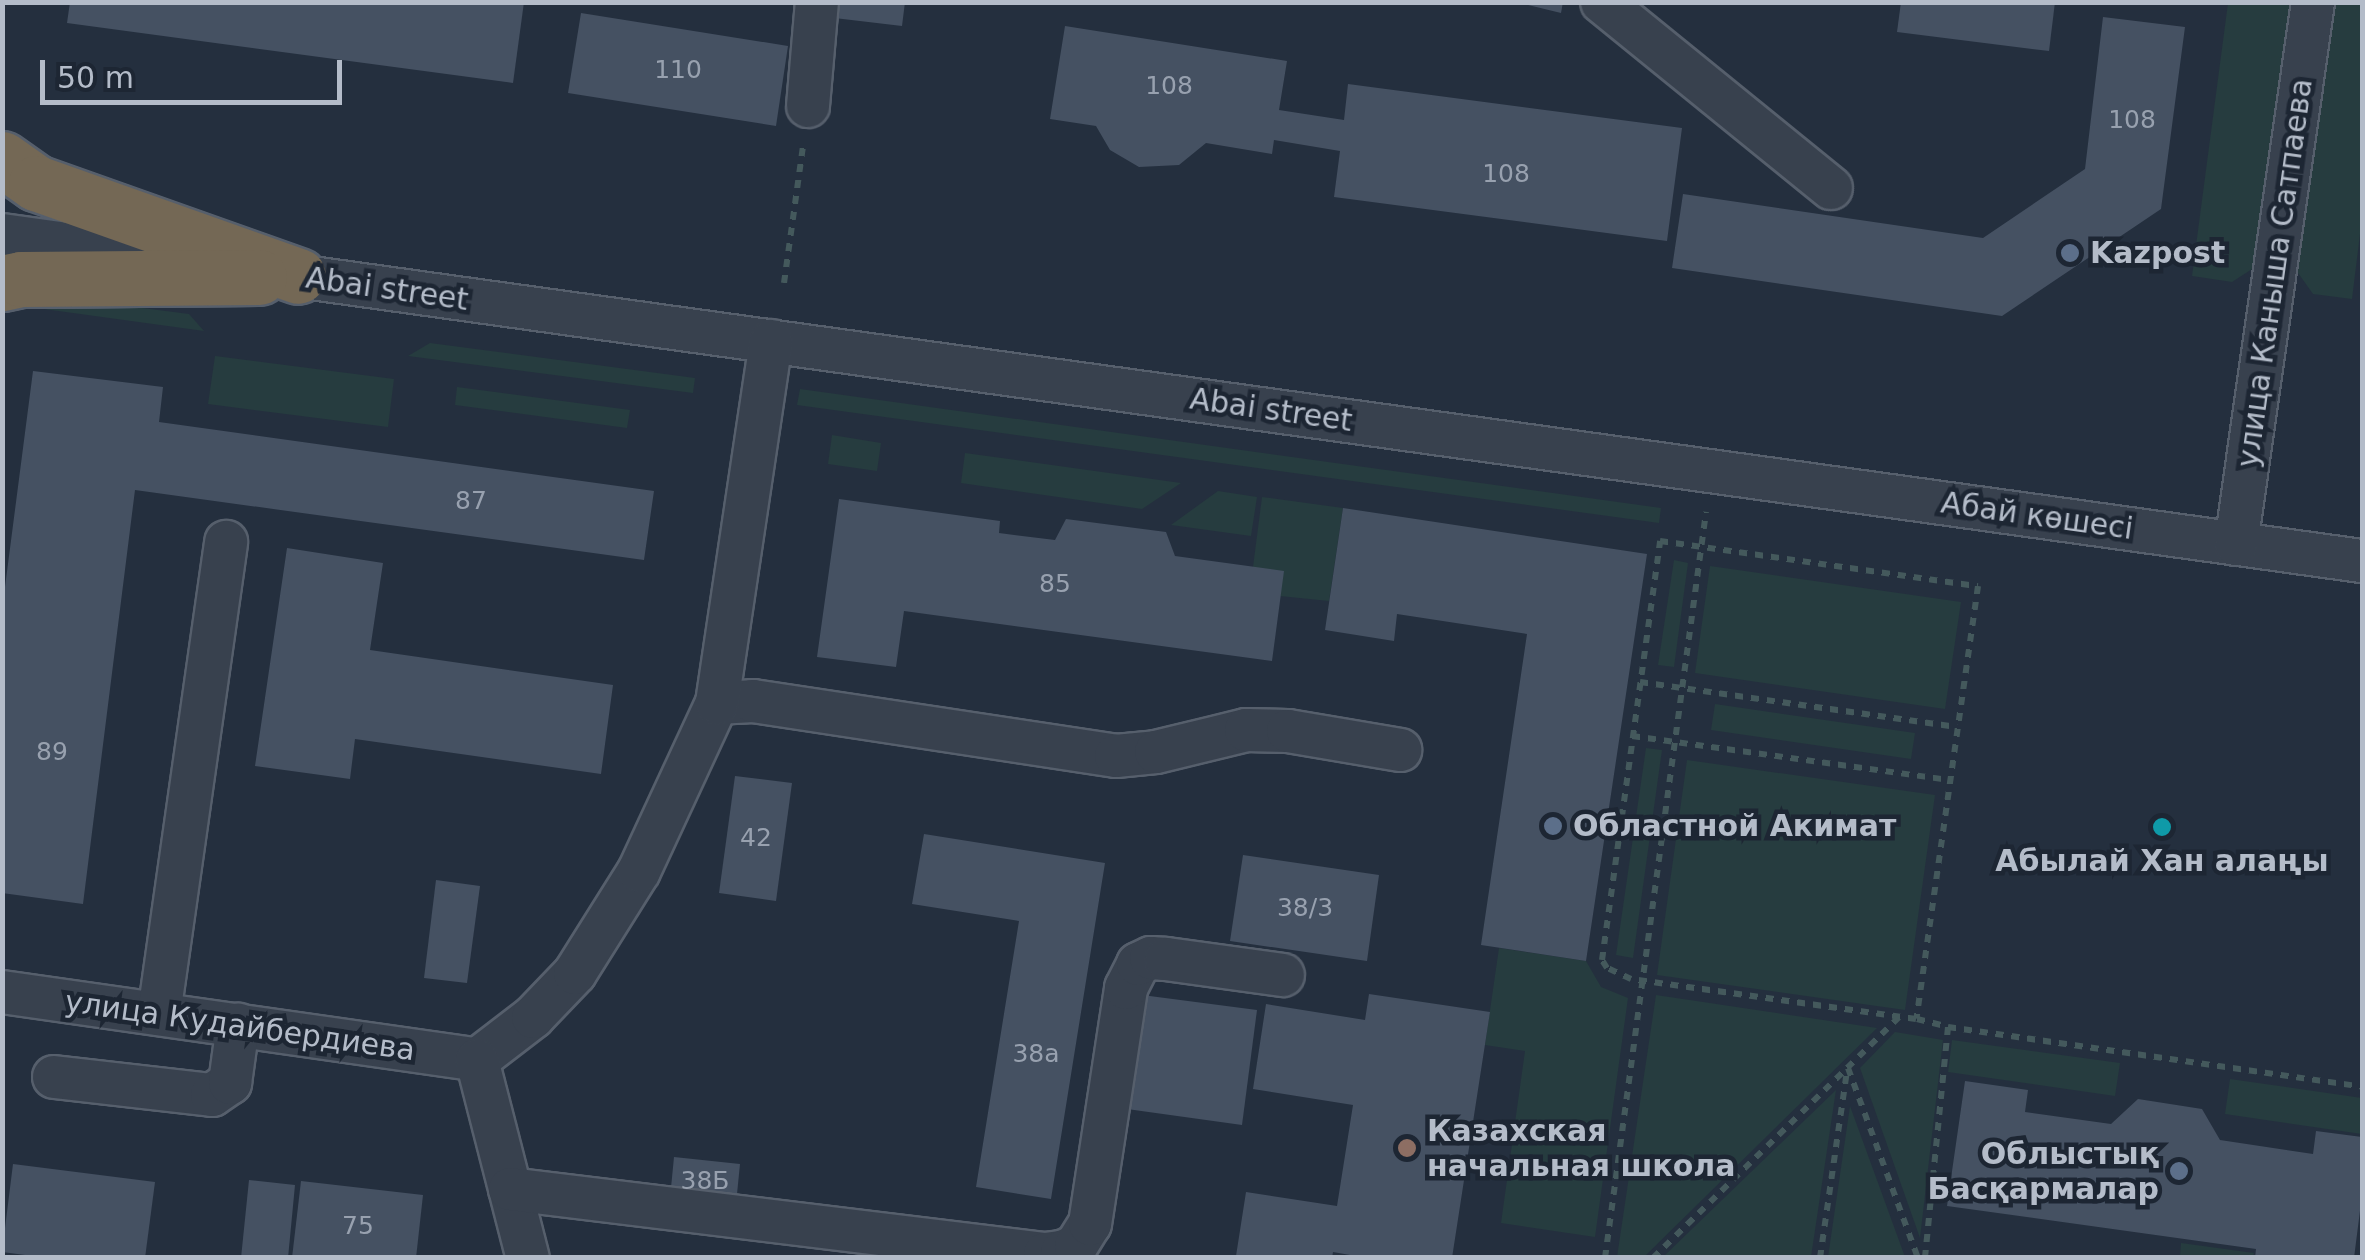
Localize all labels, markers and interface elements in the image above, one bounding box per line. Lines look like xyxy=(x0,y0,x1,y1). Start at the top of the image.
scale bar xyxy=(45,40,348,102)
house number: 110 xyxy=(654,55,702,85)
text: 50 m xyxy=(57,60,134,95)
house number: 108 xyxy=(1145,71,1193,101)
street label: улица Каныша Сатпаева xyxy=(2230,76,2320,470)
house number: 108 xyxy=(2108,105,2156,135)
house number: 108 xyxy=(1482,159,1530,189)
place label: Kazpost xyxy=(2090,235,2225,271)
marker: Kazpost xyxy=(2059,242,2081,264)
street label: Abai street xyxy=(304,260,470,318)
street label: Abai street xyxy=(1188,381,1354,439)
street label: Абай көшесі xyxy=(1939,485,2135,547)
house number: 87 xyxy=(455,486,487,516)
house number: 85 xyxy=(1039,569,1071,599)
house number: 89 xyxy=(36,737,68,767)
place label: Областной Акимат xyxy=(1573,808,1896,844)
marker: Областной Акимат xyxy=(1542,815,1564,837)
marker: Абылай Хан алаңы xyxy=(2151,816,2173,838)
house number: 42 xyxy=(740,823,772,853)
place label: Абылай Хан алаңы xyxy=(1995,843,2329,879)
house number: 38/3 xyxy=(1277,893,1333,923)
street label: улица Кудайбердиева xyxy=(63,984,417,1068)
house number: 38а xyxy=(1012,1039,1060,1069)
place label: Казахская начальная школа xyxy=(1427,1113,1735,1184)
place label: Облыстық Басқармалар xyxy=(1928,1136,2159,1206)
marker: Казахская начальная школа xyxy=(1396,1137,1418,1159)
marker: Облыстық Басқармалар xyxy=(2168,1160,2190,1182)
house number: 38Б xyxy=(681,1166,729,1196)
house number: 75 xyxy=(342,1211,374,1241)

